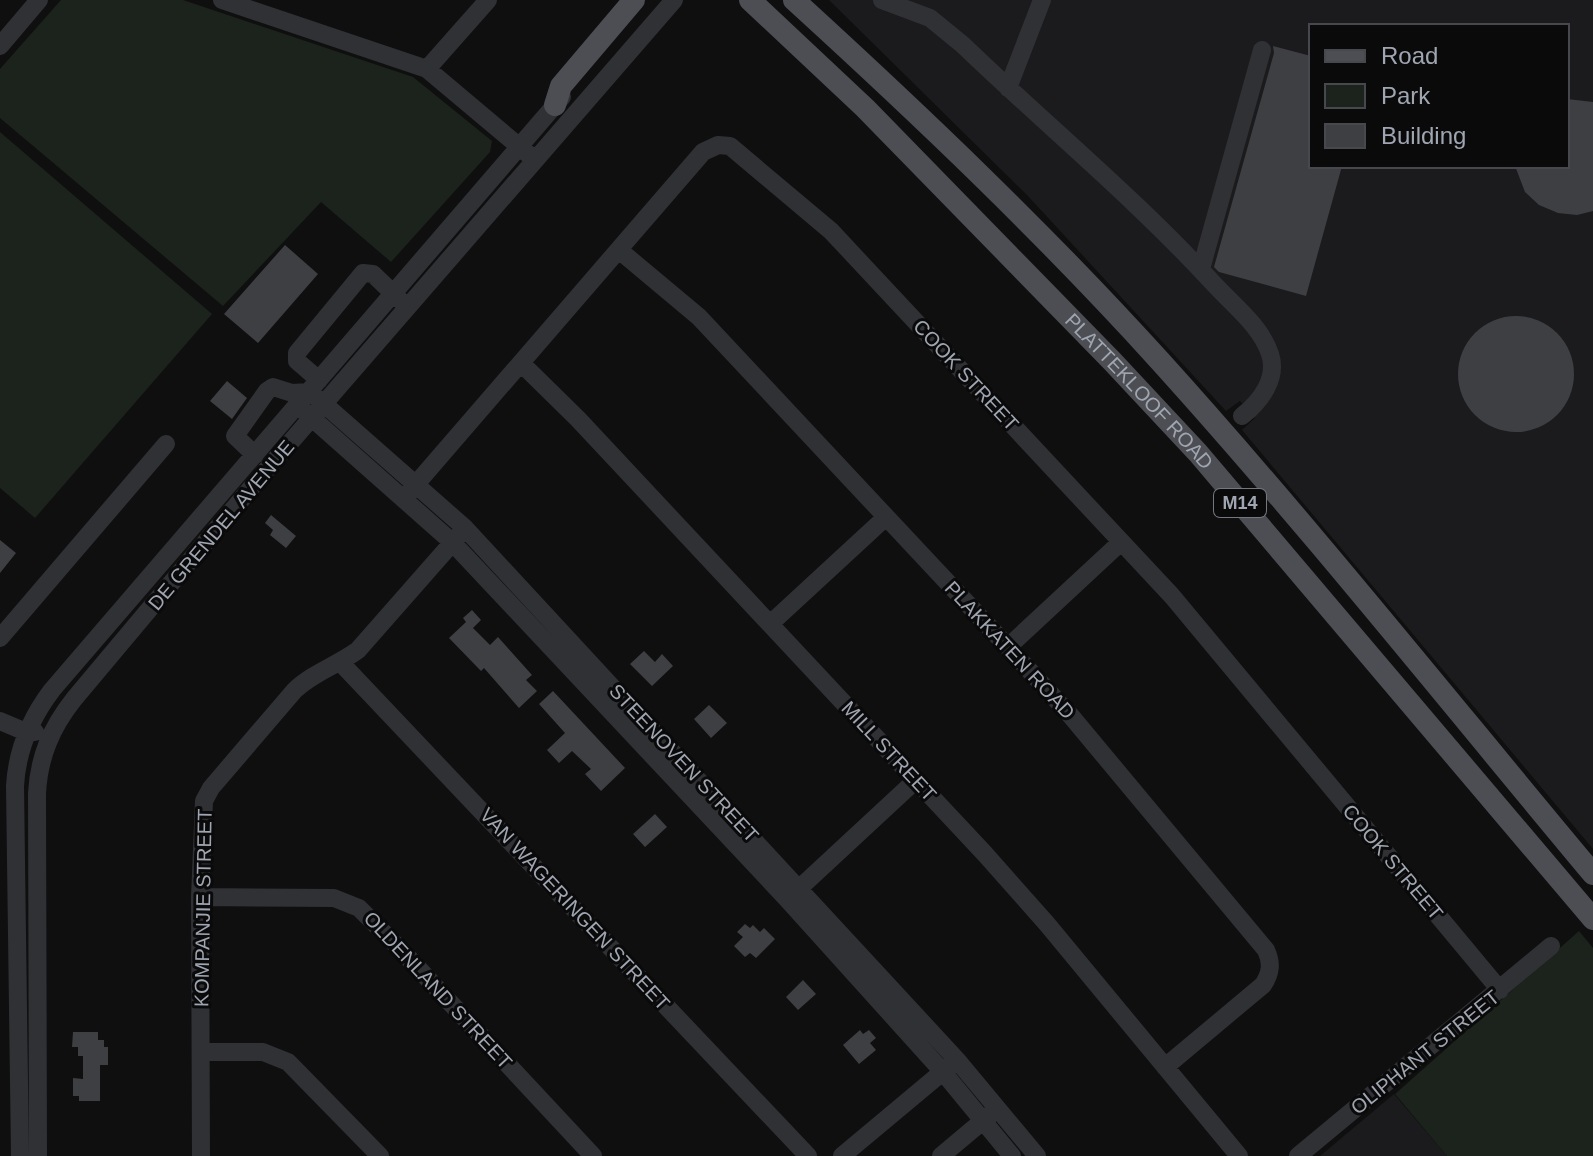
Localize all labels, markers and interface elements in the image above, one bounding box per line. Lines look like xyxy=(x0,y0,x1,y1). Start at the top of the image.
legend xyxy=(1309,24,1569,168)
text: Road xyxy=(1381,42,1438,69)
text: Park xyxy=(1381,82,1431,109)
text: Building xyxy=(1381,122,1466,149)
street label: PLATTEKLOOF ROAD xyxy=(1061,309,1218,473)
street label: COOK STREET xyxy=(909,315,1023,435)
street label: DE GRENDEL AVENUE xyxy=(144,436,298,614)
road number: M14 xyxy=(1214,489,1266,517)
street label: PLAKKATEN ROAD xyxy=(941,577,1079,723)
street label: STEENOVEN STREET xyxy=(605,680,763,846)
street label: MILL STREET xyxy=(837,697,941,805)
street label: COOK STREET xyxy=(1338,800,1448,924)
street label: VAN WAGERINGEN STREET xyxy=(476,804,674,1014)
street label: KOMPANJIE STREET xyxy=(190,809,216,1007)
street label: OLDENLAND STREET xyxy=(359,907,517,1073)
street label: OLIPHANT STREET xyxy=(1347,986,1503,1118)

